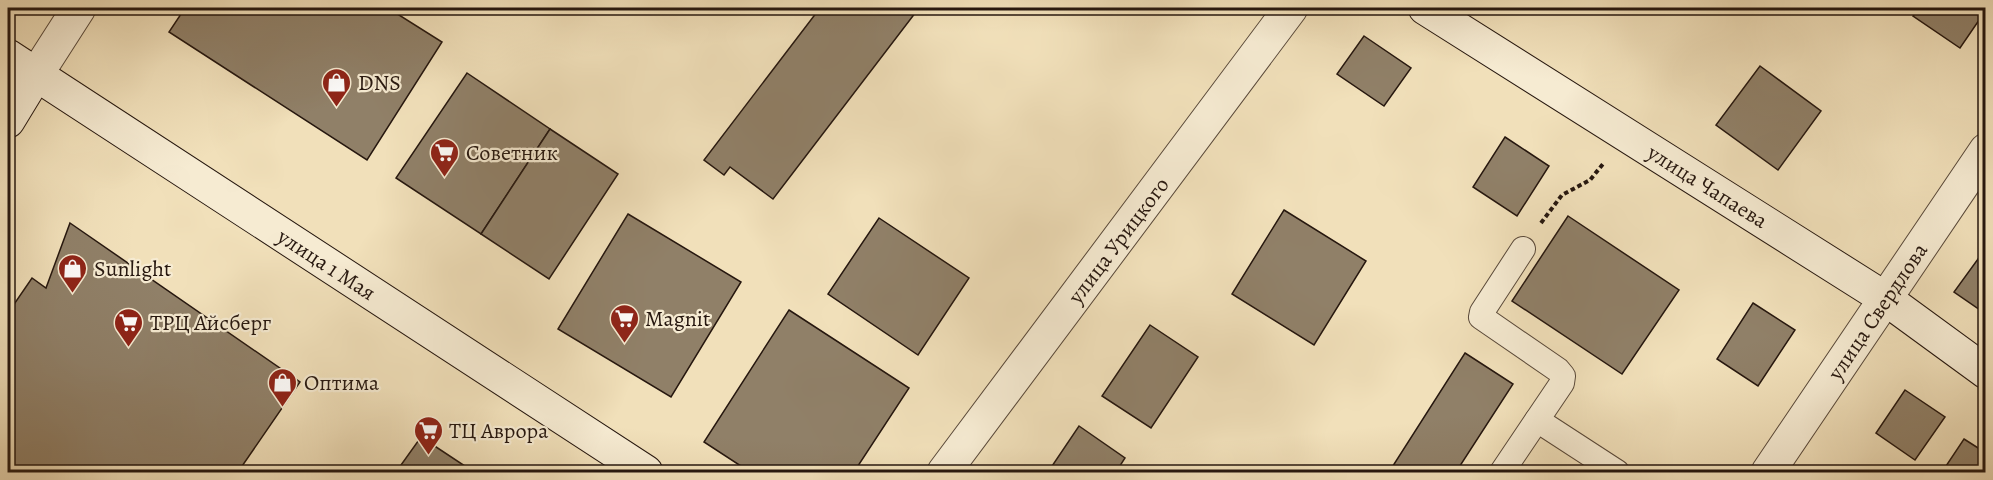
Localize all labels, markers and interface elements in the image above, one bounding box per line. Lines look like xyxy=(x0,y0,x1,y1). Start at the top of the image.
shop icon: DNS xyxy=(321,66,353,108)
place label: DNS xyxy=(358,68,401,98)
supermarket icon: Советник xyxy=(429,136,461,178)
street label: улица Чапаева xyxy=(1641,137,1774,236)
place label: Советник xyxy=(466,138,558,168)
street label: улица Урицкого xyxy=(1061,171,1176,311)
street label: улица 1 Мая xyxy=(271,221,381,308)
street label: улица Свердлова xyxy=(1820,236,1935,387)
shop icon: Sunlight xyxy=(57,252,89,294)
place label: Sunlight xyxy=(94,254,171,284)
supermarket icon: Magnit xyxy=(608,302,640,344)
place label: Magnit xyxy=(645,304,710,334)
supermarket icon: ТРЦ Айсберг xyxy=(113,306,145,348)
place label: ТРЦ Айсберг xyxy=(150,308,271,338)
shop icon: Оптима xyxy=(267,366,299,408)
place label: Оптима xyxy=(304,368,380,398)
supermarket icon: ТЦ Аврора xyxy=(412,414,444,456)
place label: ТЦ Аврора xyxy=(449,416,549,446)

